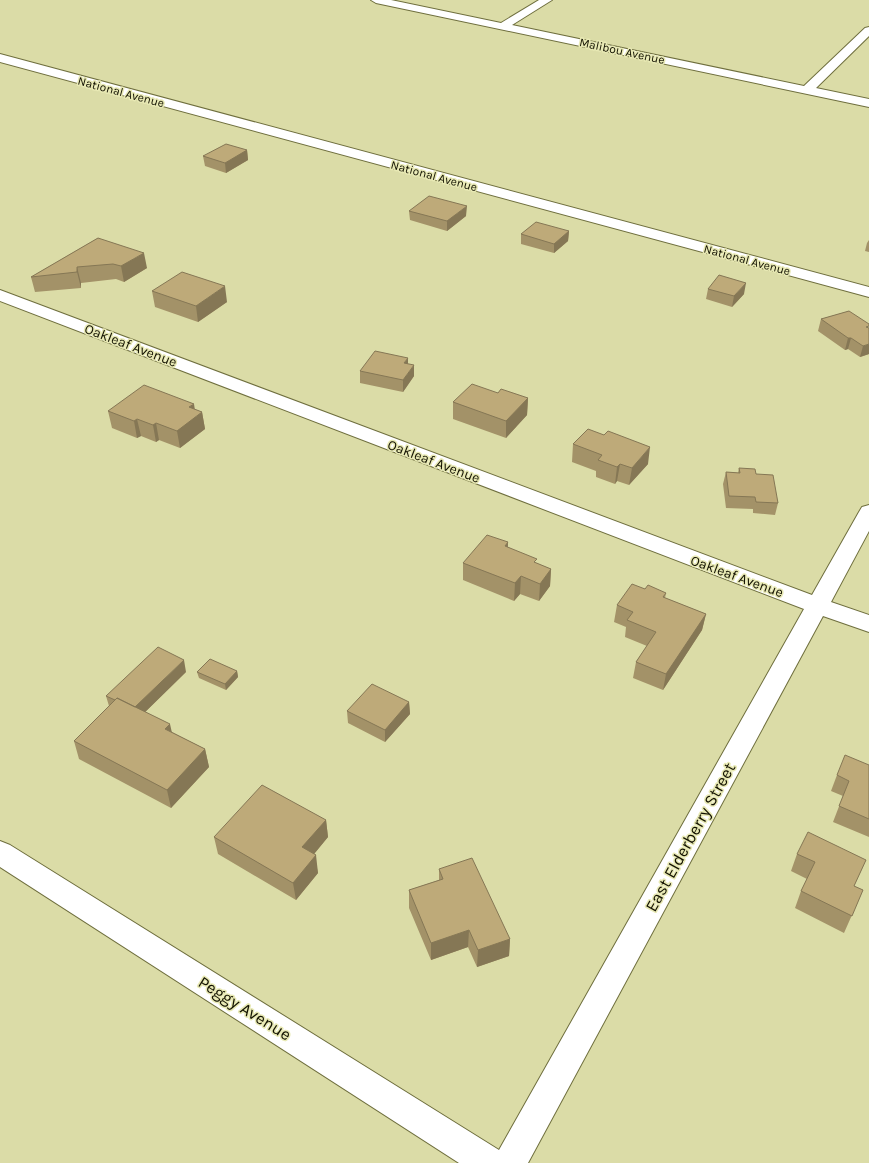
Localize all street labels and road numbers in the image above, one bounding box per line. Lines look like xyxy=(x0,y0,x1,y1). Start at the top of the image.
street label: Malibou Avenue xyxy=(578,35,666,67)
street label: National Avenue xyxy=(76,74,166,110)
street label: National Avenue xyxy=(389,158,479,194)
street label: National Avenue xyxy=(702,242,792,278)
street label: Oakleaf Avenue xyxy=(82,320,179,371)
street label: Oakleaf Avenue xyxy=(385,436,482,487)
street label: Oakleaf Avenue xyxy=(688,552,786,601)
street label: East Elderberry Street xyxy=(641,759,739,915)
street label: Peggy Avenue xyxy=(195,972,295,1044)

